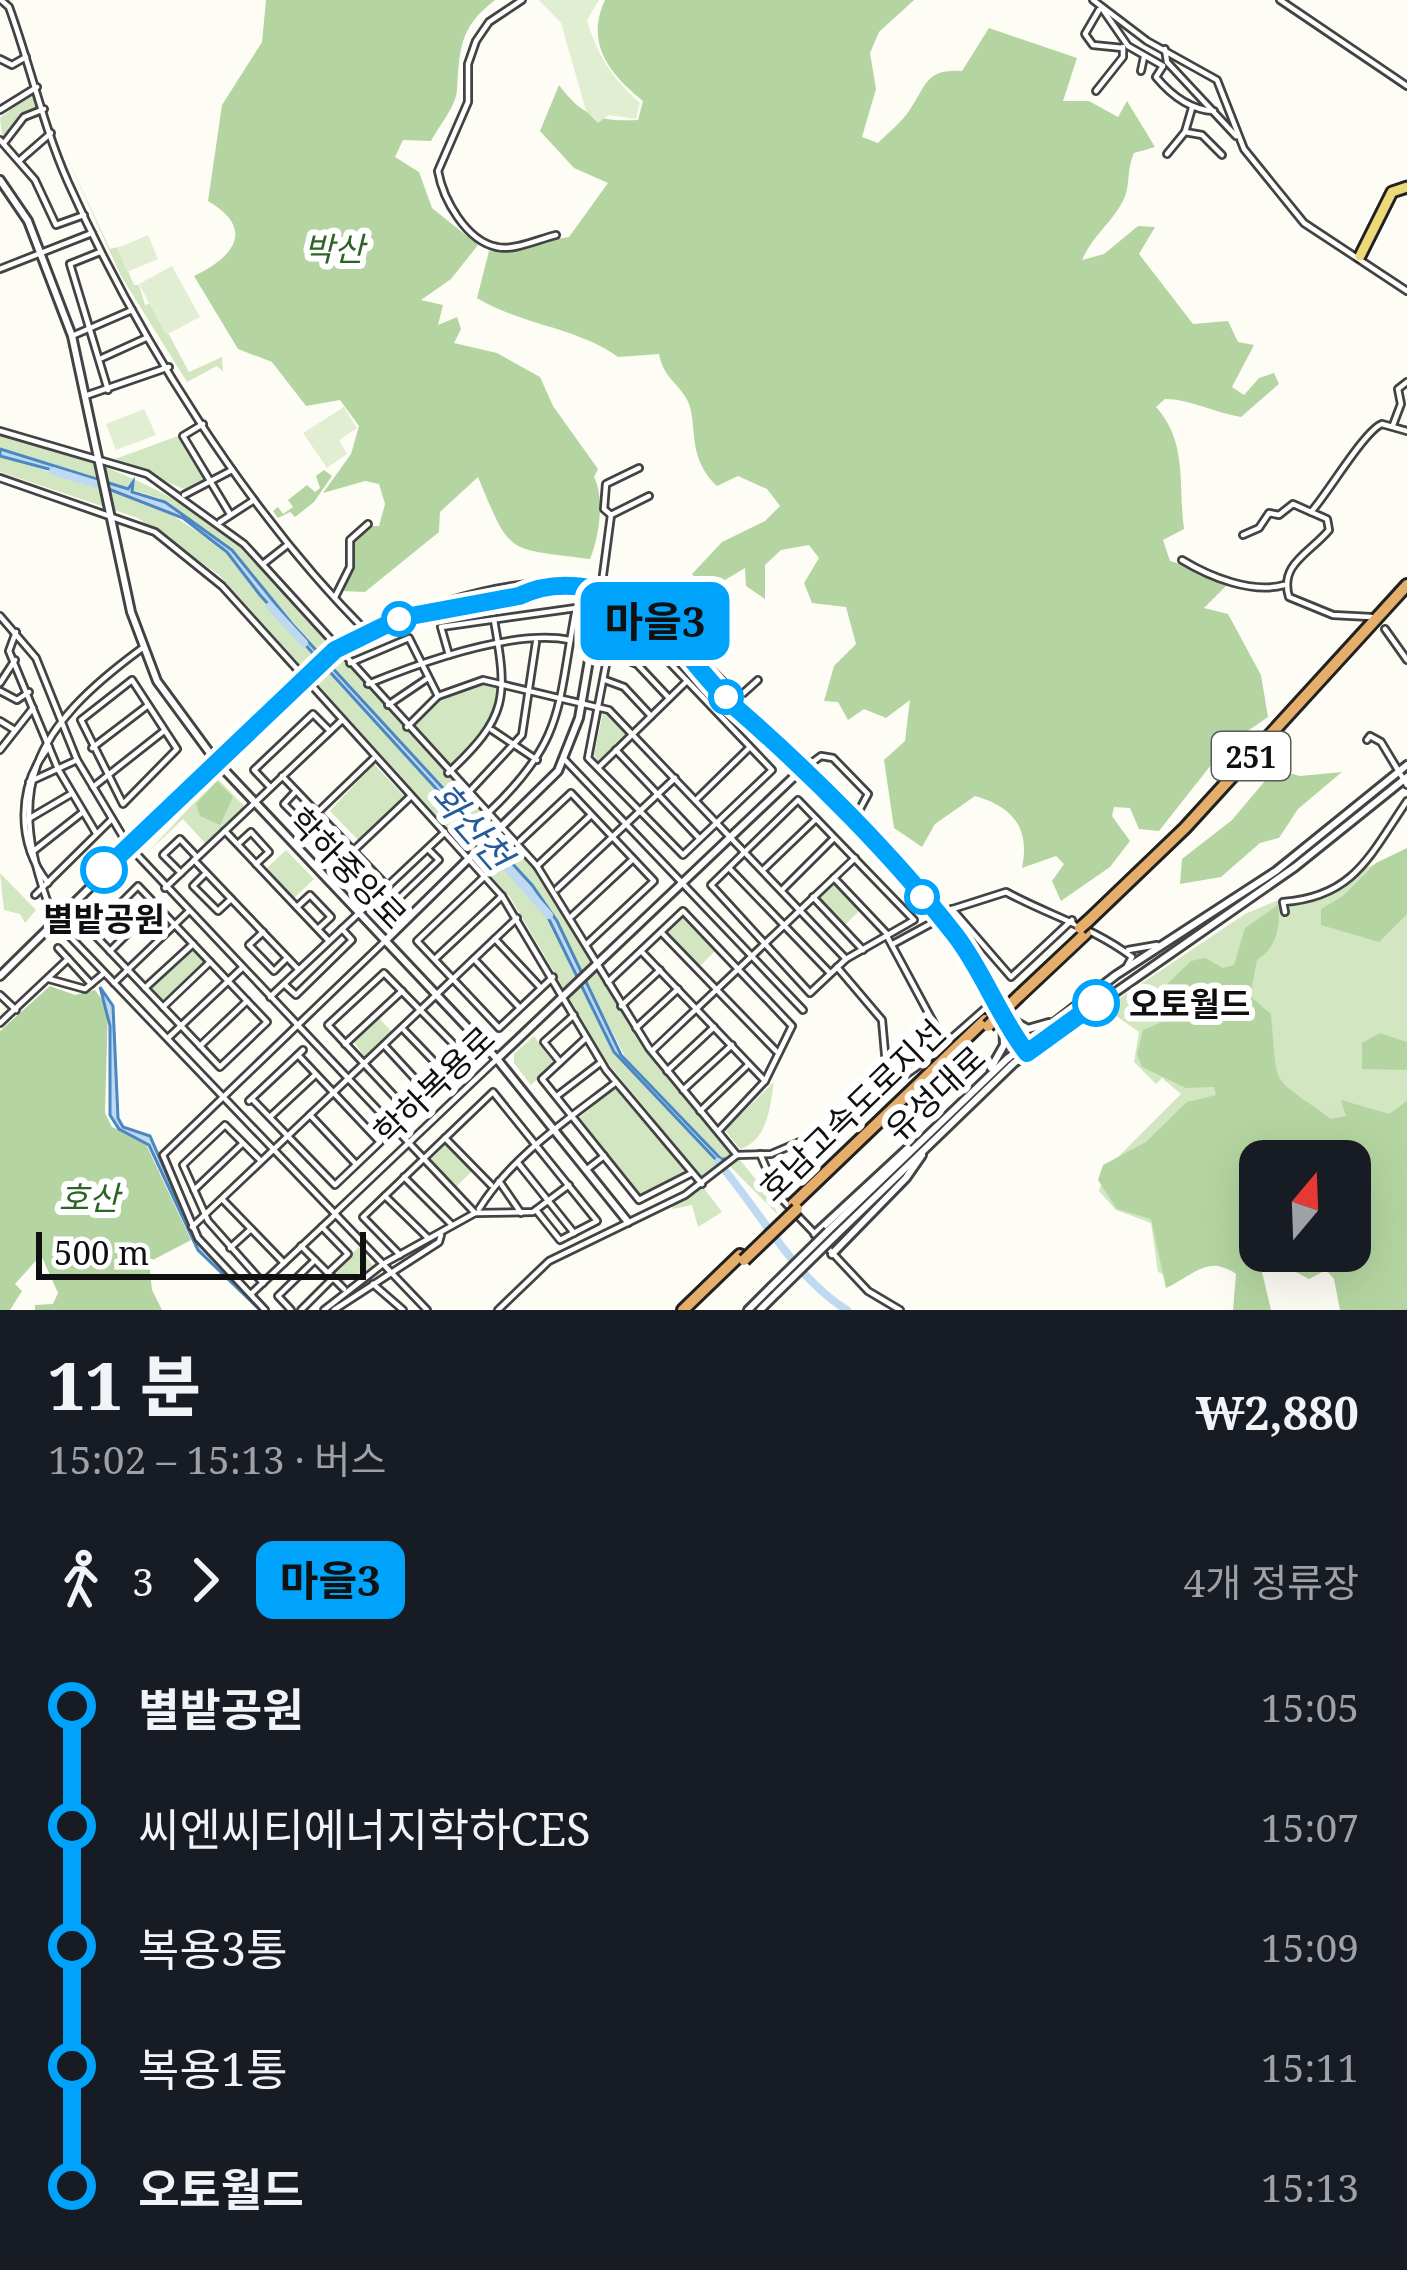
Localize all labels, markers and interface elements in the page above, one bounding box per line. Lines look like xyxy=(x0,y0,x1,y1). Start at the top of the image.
park label: 박산 xyxy=(304,226,368,271)
line badge: 마을3 xyxy=(586,582,724,660)
text: 마을3 xyxy=(604,592,706,649)
unlabelled marker xyxy=(383,603,415,635)
unlabelled marker xyxy=(710,681,742,713)
road number: 251 xyxy=(1212,732,1290,780)
water label: 화산천 xyxy=(421,772,526,882)
street label: 학하중앙로 xyxy=(279,798,417,938)
marker: 별밭공원 xyxy=(82,848,126,892)
unlabelled marker xyxy=(906,881,938,913)
place label: 별밭공원 xyxy=(43,896,165,941)
marker: 오토월드 xyxy=(1074,981,1118,1025)
place label: 오토월드 xyxy=(1129,981,1250,1026)
street label: 호남고속도로지선 xyxy=(749,1009,955,1211)
street label: 학하복용로 xyxy=(364,1016,504,1154)
street label: 유성대로 xyxy=(875,1035,995,1151)
north arrow xyxy=(1239,1140,1371,1272)
map controls xyxy=(1239,1140,1371,1272)
park label: 호산 xyxy=(59,1175,123,1220)
scale bar xyxy=(36,1226,366,1279)
text: 500 m xyxy=(54,1230,149,1275)
text: 11 분 xyxy=(48,1339,201,1429)
text: ₩2,880 xyxy=(1196,1382,1359,1443)
text: 15:02 – 15:13 · 버스 xyxy=(48,1432,386,1485)
icon: walk xyxy=(48,1547,114,1613)
icon: forward xyxy=(172,1547,238,1613)
text: 마을3 xyxy=(280,1551,381,1608)
text: 3 xyxy=(132,1554,154,1607)
text: 4개 정류장 xyxy=(1184,1555,1359,1608)
text: 별밭공원 xyxy=(138,1678,304,1739)
text: 15:05 xyxy=(1261,1680,1359,1733)
text: 씨엔씨티에너지학하CES xyxy=(138,1798,591,1859)
text: 15:07 xyxy=(1261,1800,1359,1853)
text: 복용3통 xyxy=(138,1918,287,1979)
text: 15:09 xyxy=(1261,1920,1359,1973)
text: 복용1통 xyxy=(138,2038,287,2099)
text: 15:11 xyxy=(1261,2040,1359,2093)
text: 오토월드 xyxy=(138,2158,304,2219)
text: 15:13 xyxy=(1261,2160,1359,2213)

